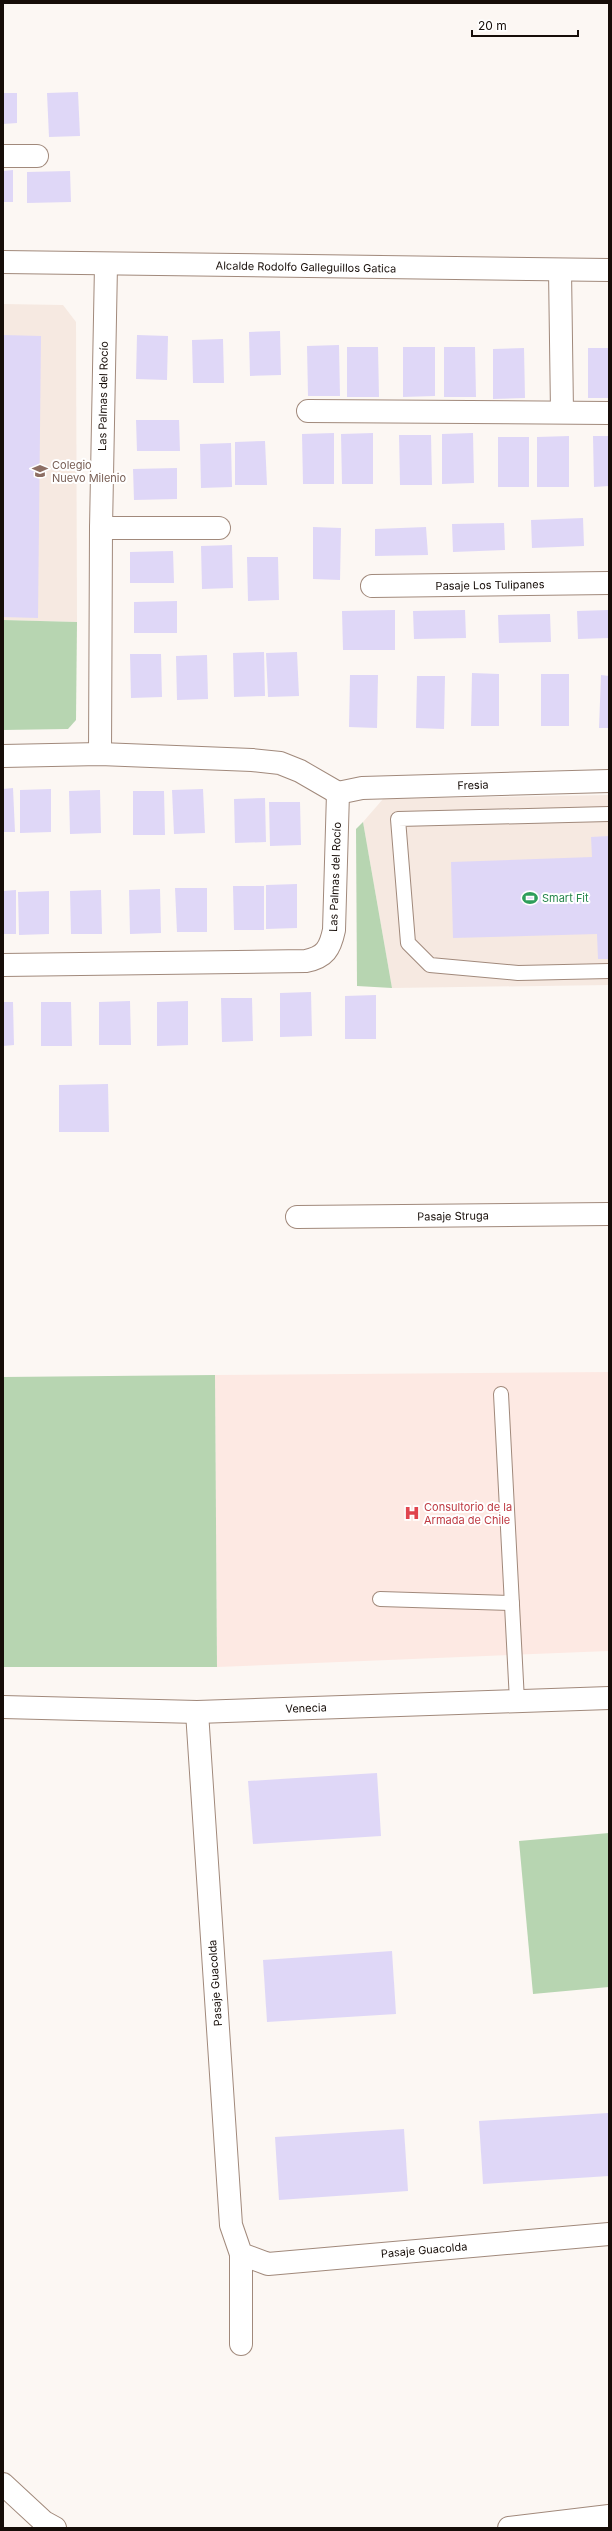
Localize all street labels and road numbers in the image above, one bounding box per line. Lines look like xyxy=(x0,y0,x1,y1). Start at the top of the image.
street label: Alcalde Rodolfo Galleguillos Gatica xyxy=(216,258,396,276)
street label: Las Palmas del Rocío xyxy=(95,341,111,451)
street label: Pasaje Los Tulipanes xyxy=(435,577,545,593)
street label: Fresia xyxy=(457,777,489,793)
street label: Las Palmas del Rocío xyxy=(326,821,344,932)
street label: Pasaje Struga xyxy=(417,1208,489,1224)
street label: Venecia xyxy=(285,1700,327,1716)
street label: Pasaje Guacolda xyxy=(205,1939,225,2027)
street label: Pasaje Guacolda xyxy=(380,2239,468,2261)

